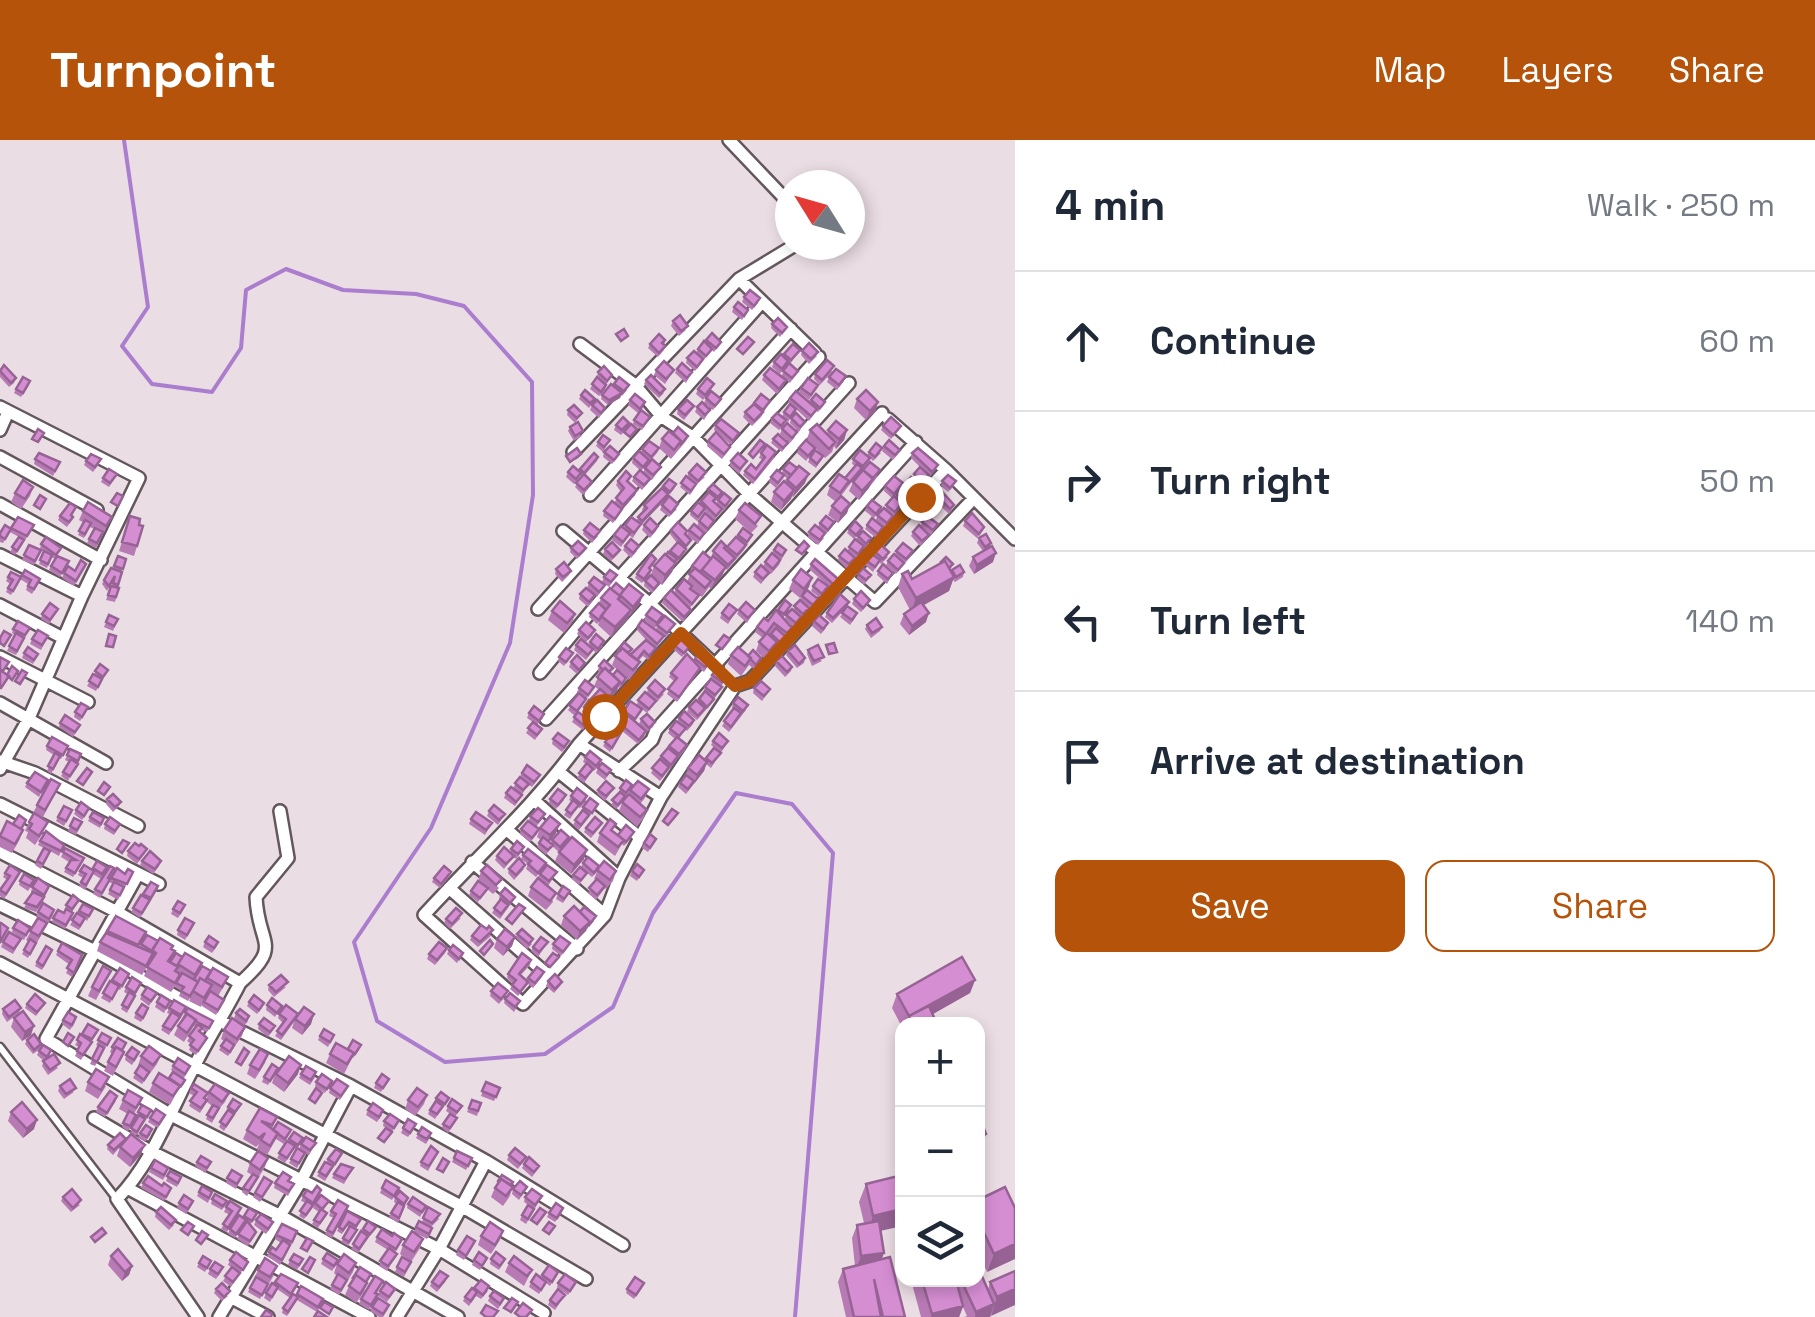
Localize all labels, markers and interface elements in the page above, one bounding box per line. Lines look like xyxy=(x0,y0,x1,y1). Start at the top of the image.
text: Turnpoint xyxy=(50,40,276,101)
text: Map xyxy=(1373,48,1446,92)
text: Layers xyxy=(1501,48,1614,92)
text: Share xyxy=(1669,48,1765,92)
north arrow xyxy=(775,170,865,260)
text: 4 min xyxy=(1055,179,1165,232)
text: Walk · 250 m xyxy=(1587,185,1775,225)
icon: ahead xyxy=(1055,314,1110,369)
text: Continue xyxy=(1150,317,1316,365)
text: 60 m xyxy=(1699,321,1775,361)
icon: right xyxy=(1055,454,1110,509)
text: Turn right xyxy=(1150,457,1331,505)
text: 50 m xyxy=(1700,461,1775,501)
route end xyxy=(898,475,944,521)
icon: left xyxy=(1055,594,1110,649)
text: Turn left xyxy=(1150,597,1306,645)
text: 140 m xyxy=(1685,601,1775,641)
route start xyxy=(582,694,628,740)
icon: arrive xyxy=(1055,734,1110,789)
text: Arrive at destination xyxy=(1150,737,1525,785)
button: Save xyxy=(1055,860,1405,952)
button: Share xyxy=(1425,860,1775,952)
map controls xyxy=(895,1017,985,1287)
button: + xyxy=(895,1017,985,1107)
button: − xyxy=(895,1107,985,1197)
button: layers xyxy=(895,1197,985,1287)

